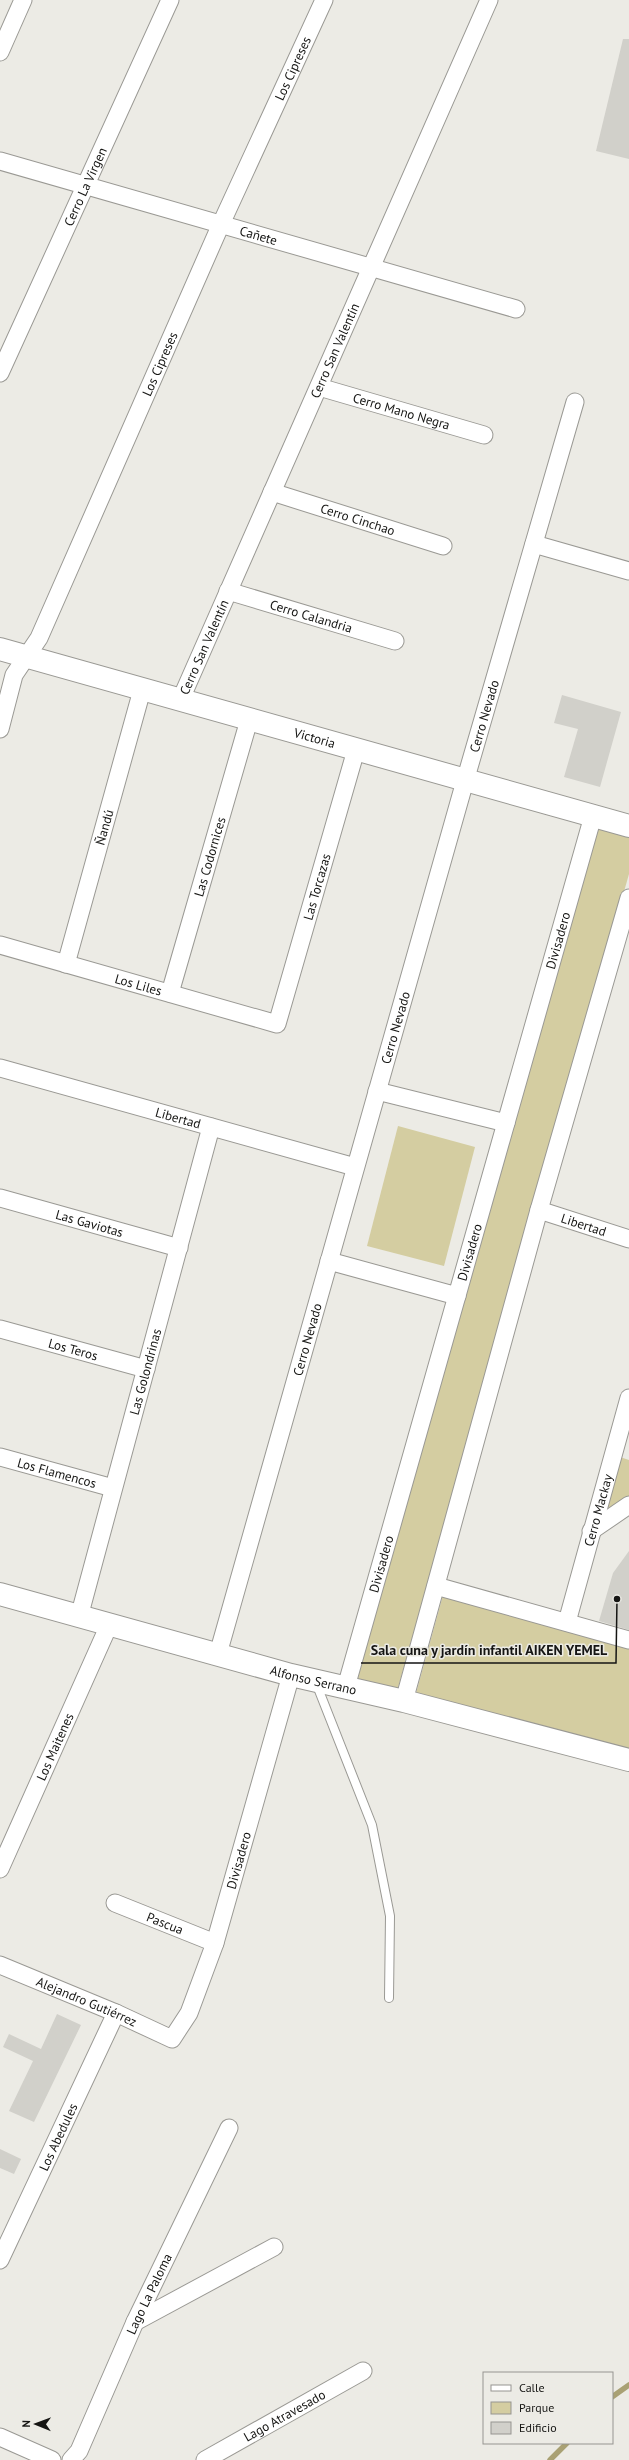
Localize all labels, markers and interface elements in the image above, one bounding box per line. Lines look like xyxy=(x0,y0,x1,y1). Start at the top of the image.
street label: Los Cipreses xyxy=(271,34,315,103)
street label: Cerro La Virgen xyxy=(60,144,110,229)
street label: Cañete xyxy=(238,222,279,249)
street label: Cerro San Valentín xyxy=(306,300,363,401)
street label: Los Cipreses xyxy=(138,329,181,399)
street label: Cerro Mano Negra xyxy=(351,389,452,433)
street label: Cerro Cinchao xyxy=(318,499,397,539)
street label: Cerro Calandria xyxy=(268,596,355,636)
street label: Cerro San Valentín xyxy=(175,597,232,697)
street label: Cerro Nevado xyxy=(465,678,502,754)
street label: Victoria xyxy=(291,723,337,751)
street label: Ñandú xyxy=(91,807,117,847)
street label: Las Codornices xyxy=(190,815,229,899)
street label: Las Torcazas xyxy=(299,851,334,922)
street label: Divisadero xyxy=(542,910,574,971)
street label: Los Liles xyxy=(113,970,164,999)
street label: Cerro Nevado xyxy=(377,989,414,1066)
street label: Libertad xyxy=(153,1103,203,1132)
street label: Las Gaviotas xyxy=(54,1205,125,1241)
street label: Libertad xyxy=(559,1209,608,1240)
street label: Divisadero xyxy=(453,1222,486,1283)
street label: Cerro Nevado xyxy=(289,1301,325,1378)
street label: Las Golondrinas xyxy=(125,1327,165,1417)
street label: Los Teros xyxy=(47,1334,100,1364)
street label: Los Flamencos xyxy=(15,1454,98,1492)
street label: Cerro Mackay xyxy=(580,1472,616,1548)
street label: Divisadero xyxy=(365,1533,397,1594)
callout: Sala cuna y jardín infantil AIKEN YEMEL xyxy=(361,1637,616,1663)
text: Sala cuna y jardín infantil AIKEN YEMEL xyxy=(371,1641,608,1659)
street label: Alfonso Serrano xyxy=(268,1661,358,1698)
street label: Los Maitenes xyxy=(32,1710,77,1783)
street label: Divisadero xyxy=(222,1830,255,1891)
street label: Pascua xyxy=(144,1908,186,1938)
street label: Alejandro Gutiérrez xyxy=(34,1973,140,2030)
street label: Los Abedules xyxy=(35,2100,81,2173)
street label: Lago La Paloma xyxy=(122,2251,175,2337)
legend xyxy=(483,2372,613,2444)
text: Calle xyxy=(519,2380,545,2395)
street label: Lago Atravesado xyxy=(240,2386,328,2445)
text: Parque xyxy=(519,2400,554,2415)
north arrow xyxy=(16,2404,56,2444)
text: N xyxy=(19,2420,33,2428)
text: Edificio xyxy=(519,2420,557,2435)

